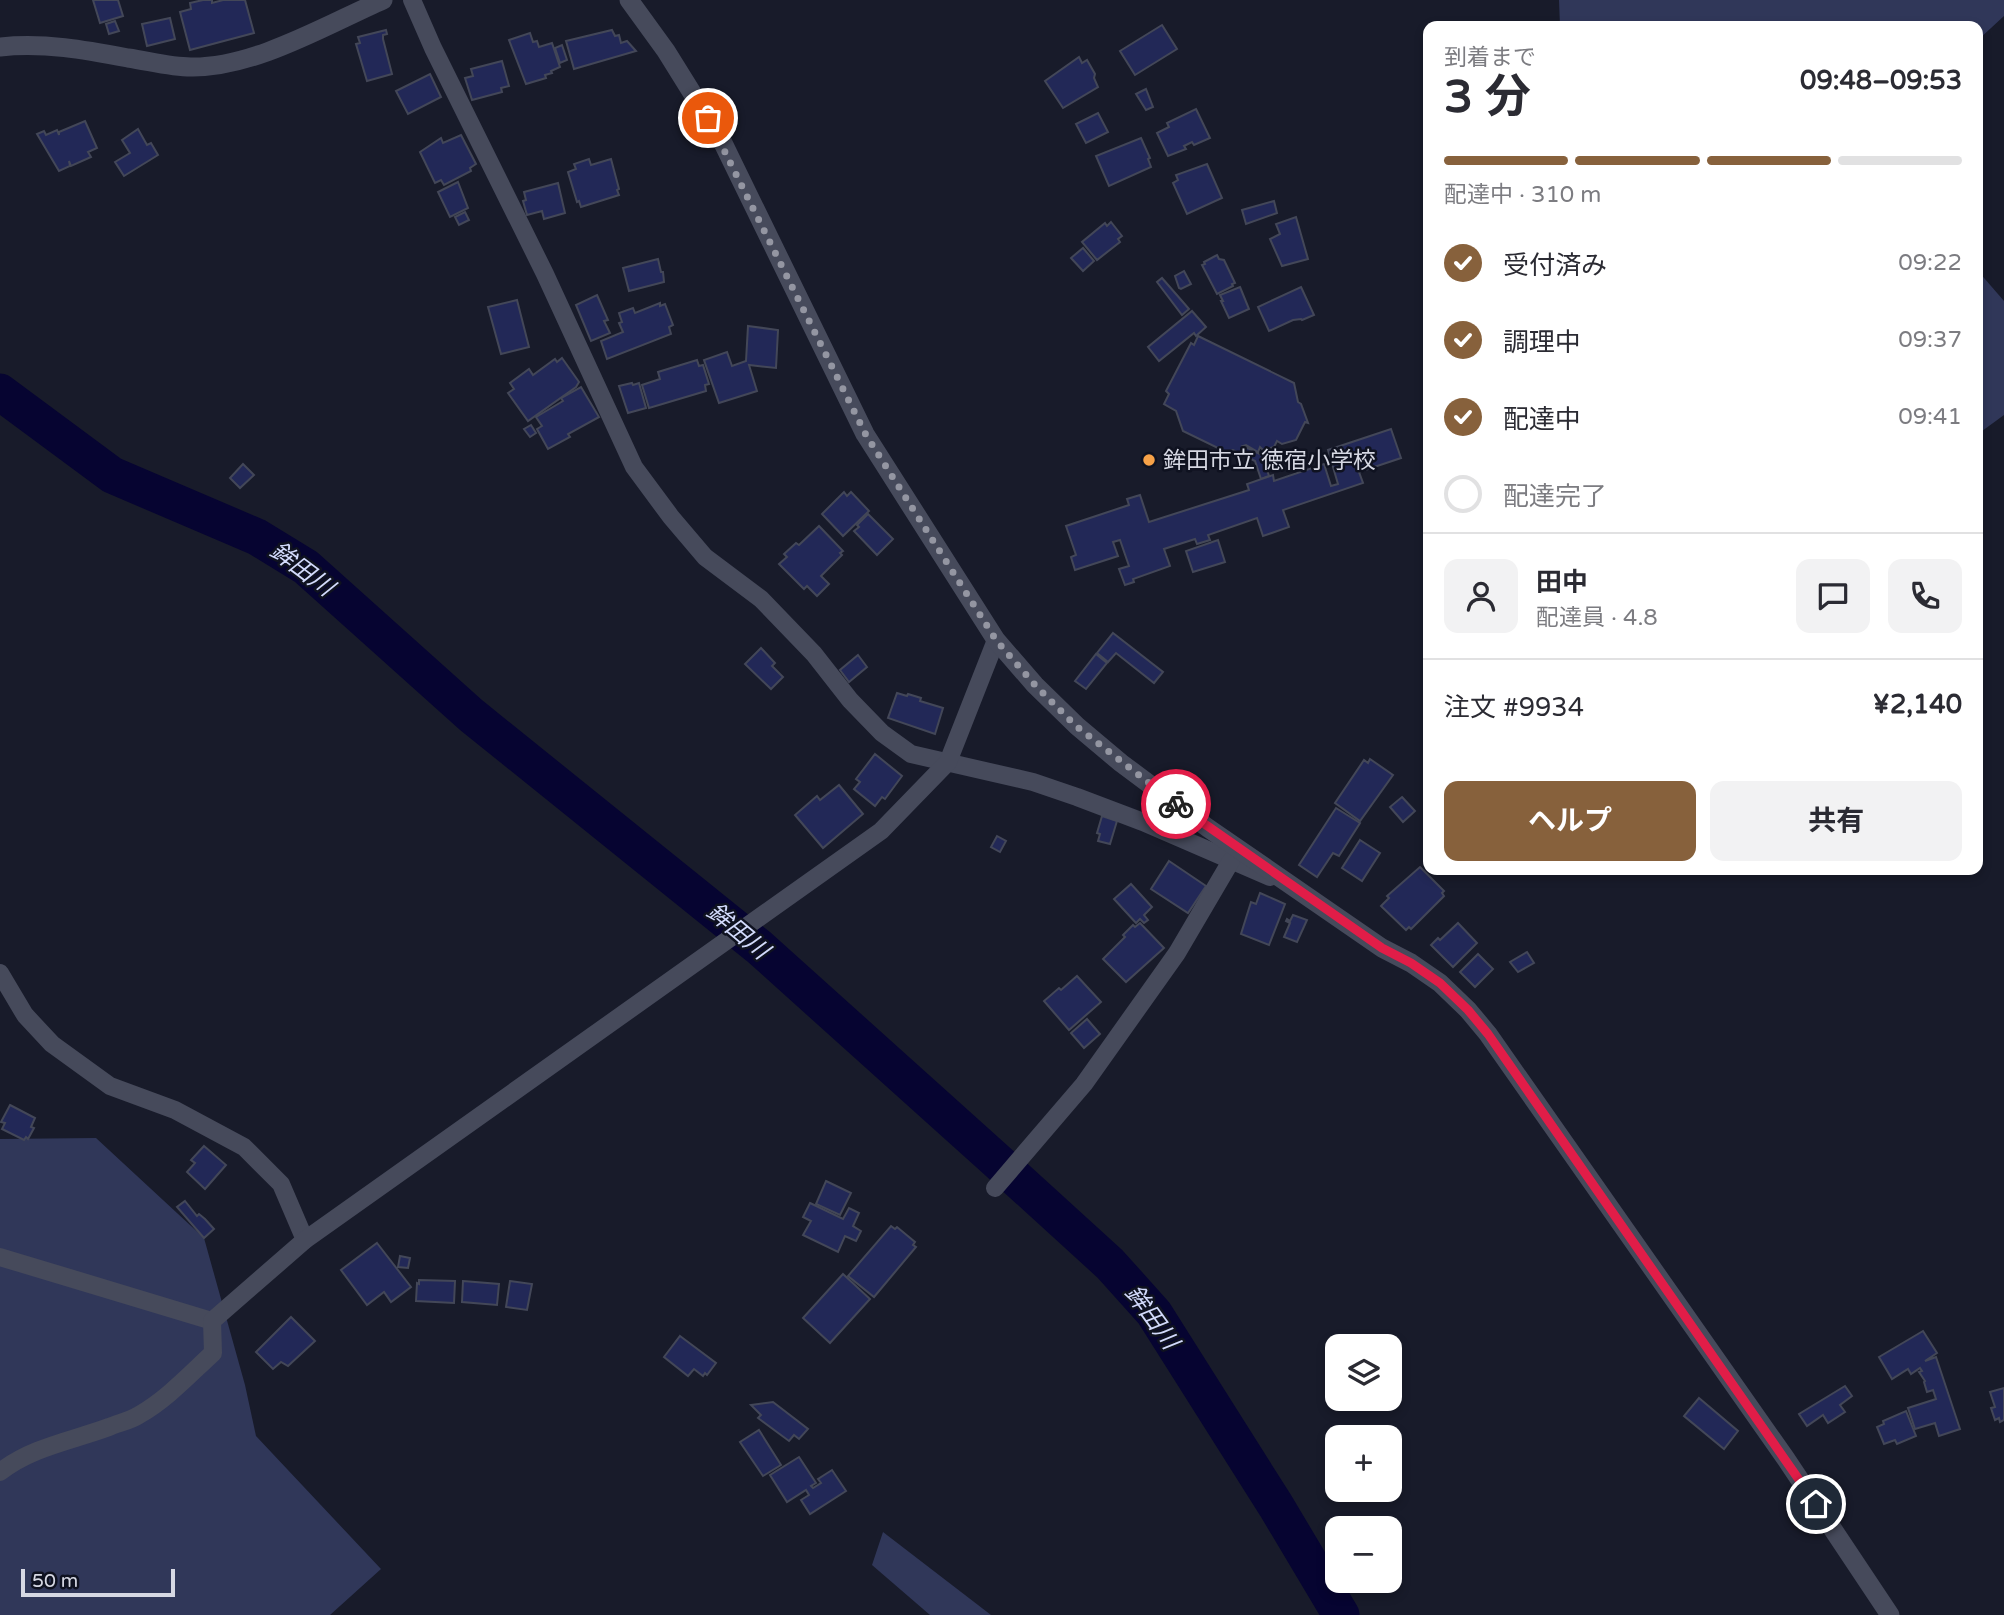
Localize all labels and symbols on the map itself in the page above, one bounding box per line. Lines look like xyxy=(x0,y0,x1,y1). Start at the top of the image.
pin xyxy=(678,88,738,148)
place label: 鉾田市立 徳宿小学校 xyxy=(1163,447,1376,475)
marker: 鉾田市立 徳宿小学校 xyxy=(1141,452,1157,468)
water label: 鉾田川 xyxy=(264,536,342,604)
courier xyxy=(1141,769,1211,839)
water label: 鉾田川 xyxy=(701,897,777,968)
water label: 鉾田川 xyxy=(1119,1280,1186,1357)
pin xyxy=(1786,1474,1846,1534)
scale bar xyxy=(21,1566,175,1598)

